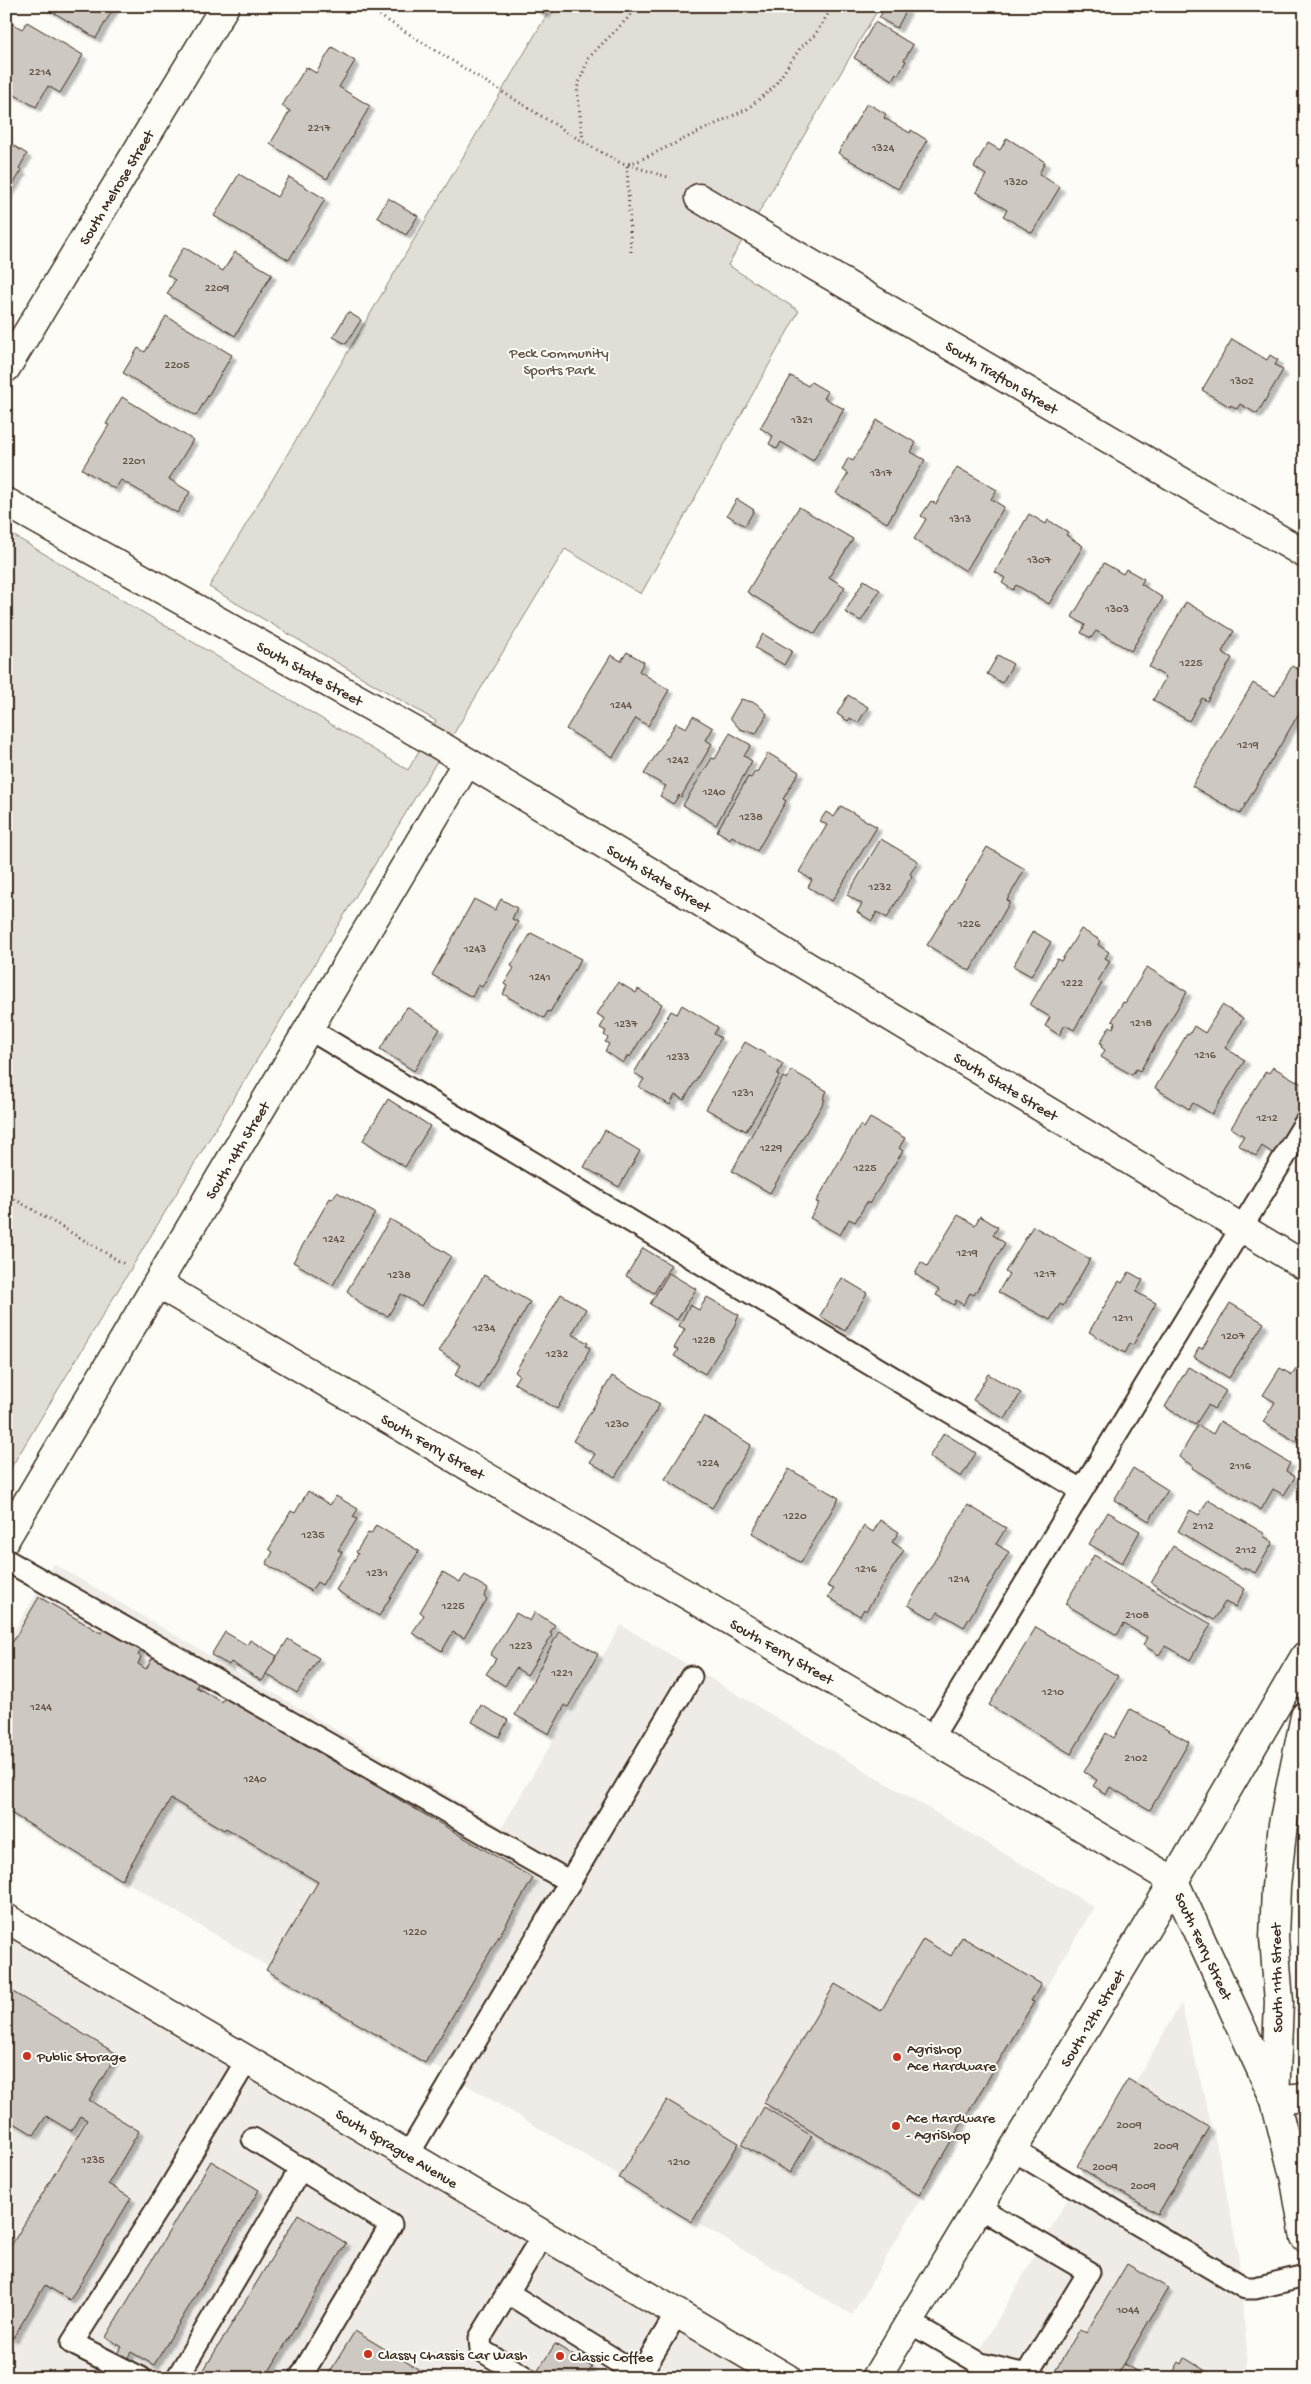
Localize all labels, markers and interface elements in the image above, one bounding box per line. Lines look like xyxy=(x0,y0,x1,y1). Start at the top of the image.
house number: 2214 xyxy=(29,66,51,80)
house number: 2217 xyxy=(308,122,331,136)
street label: South Melrose Street xyxy=(76,126,160,249)
house number: 1324 xyxy=(871,142,895,156)
house number: 1320 xyxy=(1003,176,1028,190)
house number: 2209 xyxy=(205,282,229,296)
street label: South Trafton Street xyxy=(941,338,1062,420)
park label: Peck Community Sports Park xyxy=(508,345,609,380)
house number: 2205 xyxy=(165,359,189,373)
house number: 1302 xyxy=(1229,375,1254,389)
house number: 1321 xyxy=(790,414,813,428)
house number: 2201 xyxy=(122,455,146,469)
house number: 1317 xyxy=(869,467,893,481)
house number: 1313 xyxy=(948,513,971,527)
house number: 1307 xyxy=(1026,554,1052,568)
house number: 1303 xyxy=(1104,603,1129,617)
street label: South State Street xyxy=(253,638,367,712)
house number: 1225 xyxy=(1179,657,1202,671)
house number: 1244 xyxy=(609,699,632,713)
house number: 1219 xyxy=(1236,739,1259,753)
house number: 1242 xyxy=(666,754,689,768)
house number: 1240 xyxy=(701,786,726,800)
house number: 1238 xyxy=(738,811,763,825)
street label: South State Street xyxy=(603,842,715,919)
house number: 1232 xyxy=(868,881,892,895)
house number: 1226 xyxy=(957,918,981,932)
house number: 1243 xyxy=(463,943,486,957)
house number: 1241 xyxy=(528,971,551,985)
house number: 1222 xyxy=(1060,977,1083,991)
house number: 1218 xyxy=(1129,1017,1152,1031)
house number: 1237 xyxy=(613,1018,638,1032)
house number: 1216 xyxy=(1193,1049,1217,1063)
street label: South State Street xyxy=(950,1050,1062,1127)
house number: 1233 xyxy=(665,1051,690,1065)
house number: 1231 xyxy=(731,1087,754,1101)
street label: South 14th Street xyxy=(203,1097,276,1203)
house number: 1212 xyxy=(1255,1112,1278,1126)
house number: 1229 xyxy=(759,1142,782,1156)
house number: 1225 xyxy=(853,1162,876,1176)
house number: 1242 xyxy=(322,1233,345,1247)
house number: 1219 xyxy=(955,1247,978,1261)
house number: 1217 xyxy=(1033,1268,1057,1282)
house number: 1238 xyxy=(386,1269,411,1283)
house number: 1211 xyxy=(1112,1312,1133,1326)
house number: 1234 xyxy=(472,1322,496,1336)
house number: 1207 xyxy=(1220,1330,1246,1344)
house number: 1228 xyxy=(691,1334,716,1348)
house number: 1232 xyxy=(545,1348,569,1362)
street label: South Ferry Street xyxy=(377,1411,489,1486)
house number: 1230 xyxy=(604,1418,629,1432)
house number: 1224 xyxy=(696,1457,719,1471)
house number: 2116 xyxy=(1229,1460,1252,1474)
house number: 1220 xyxy=(782,1510,807,1524)
house number: 2112 xyxy=(1192,1520,1214,1534)
house number: 1235 xyxy=(300,1529,325,1543)
house number: 2112 xyxy=(1235,1544,1257,1558)
house number: 1216 xyxy=(854,1563,878,1577)
house number: 1231 xyxy=(365,1567,388,1581)
house number: 1214 xyxy=(947,1573,970,1587)
house number: 1225 xyxy=(441,1600,464,1614)
house number: 2108 xyxy=(1125,1609,1149,1623)
street label: South Ferry Street xyxy=(726,1616,838,1691)
house number: 1223 xyxy=(509,1640,532,1654)
house number: 1221 xyxy=(550,1667,573,1681)
house number: 1210 xyxy=(1041,1686,1064,1700)
house number: 1244 xyxy=(29,1701,52,1715)
house number: 2102 xyxy=(1124,1752,1148,1766)
house number: 1240 xyxy=(242,1773,267,1787)
street label: South Ferry Street xyxy=(1169,1890,1236,2005)
street label: South 11th Street xyxy=(1268,1921,1288,2033)
house number: 1220 xyxy=(402,1926,427,1940)
street label: South 12th Street xyxy=(1058,1965,1131,2071)
place label: Agrishop Ace Hardware xyxy=(907,2041,996,2076)
place label: Public Storage xyxy=(36,2049,126,2067)
marker: Public Storage xyxy=(21,2050,33,2062)
marker: Agrishop Ace Hardware xyxy=(891,2051,903,2063)
street label: South Sprague Avenue xyxy=(332,2106,461,2193)
place label: Ace Hardware - AgriShop xyxy=(906,2110,995,2145)
house number: 2009 xyxy=(1116,2119,1142,2133)
marker: Ace Hardware - AgriShop xyxy=(890,2120,902,2132)
house number: 2009 xyxy=(1153,2140,1179,2154)
house number: 1235 xyxy=(80,2154,105,2168)
house number: 1210 xyxy=(667,2156,690,2170)
house number: 2009 xyxy=(1092,2161,1118,2175)
house number: 2009 xyxy=(1130,2180,1156,2194)
house number: 1044 xyxy=(1115,2304,1140,2318)
place label: Classy Chassis Car Wash xyxy=(378,2347,528,2365)
marker: Classy Chassis Car Wash xyxy=(362,2348,374,2360)
place label: Classic Coffee xyxy=(570,2349,654,2367)
marker: Classic Coffee xyxy=(554,2350,566,2362)

